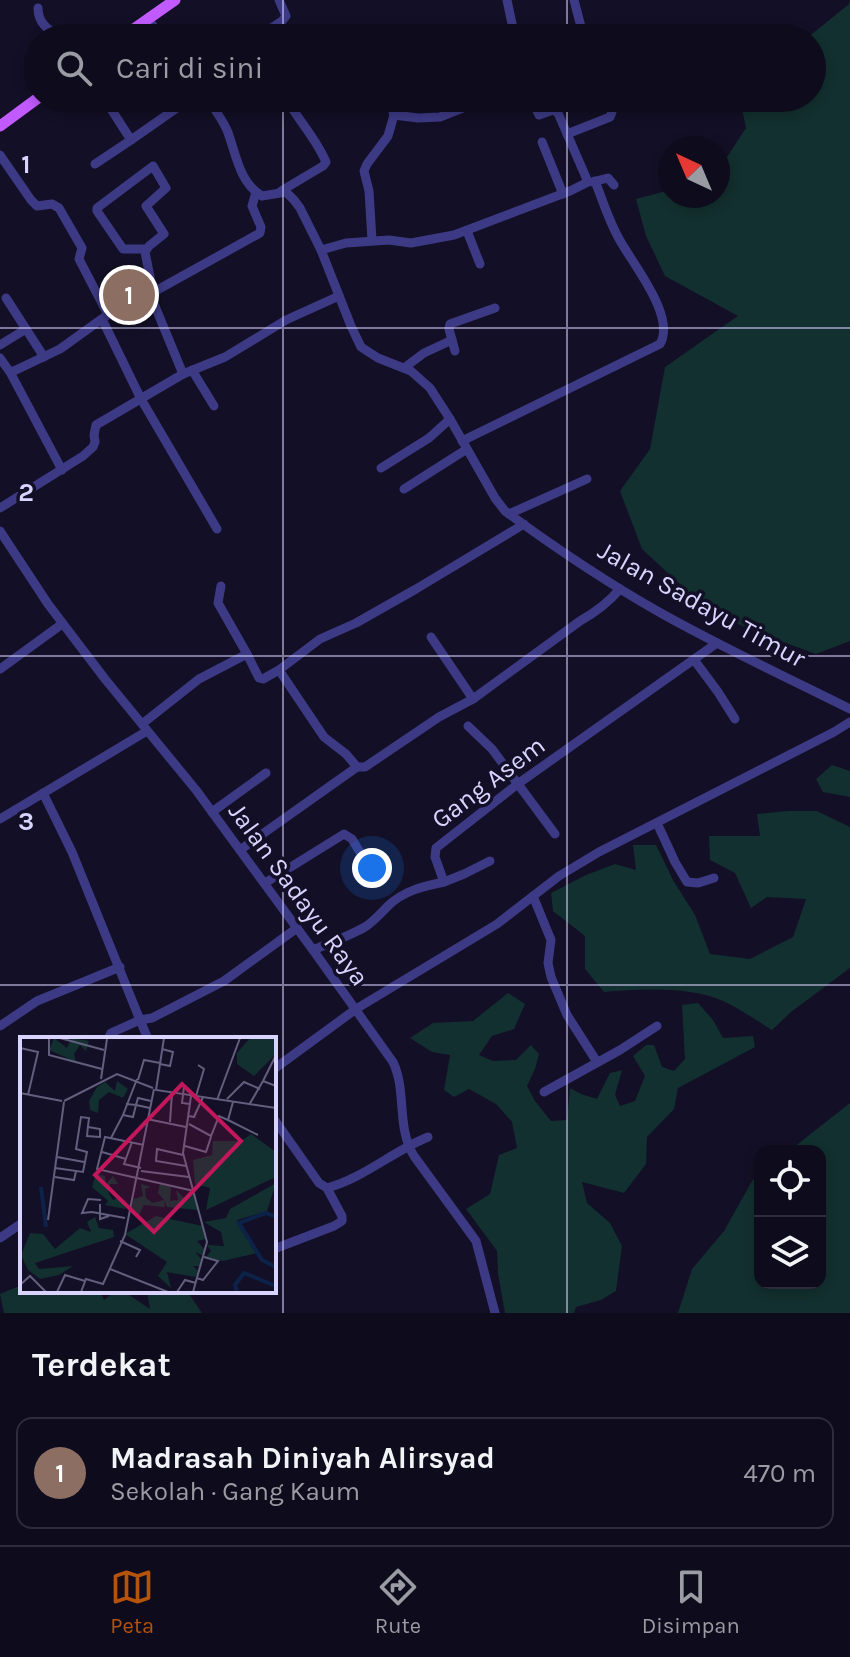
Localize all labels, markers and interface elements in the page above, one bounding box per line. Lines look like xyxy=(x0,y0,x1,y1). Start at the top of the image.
search box xyxy=(24,24,826,112)
icon: search xyxy=(52,46,96,90)
text: Cari di sini xyxy=(116,50,263,86)
north arrow xyxy=(658,136,730,208)
text: 1 xyxy=(21,149,31,180)
pin: 1 xyxy=(103,265,155,325)
text: 2 xyxy=(18,477,34,508)
street label: Jalan Sadayu Timur xyxy=(593,535,811,675)
street label: Gang Asem xyxy=(426,730,551,835)
street label: Jalan Sadayu Raya xyxy=(222,797,375,992)
text: 3 xyxy=(18,806,34,837)
your location xyxy=(352,848,392,888)
inset map xyxy=(20,1037,276,1293)
map controls xyxy=(754,1145,826,1289)
button: locate xyxy=(754,1145,826,1217)
button: layers xyxy=(754,1217,826,1289)
text: Terdekat xyxy=(32,1345,171,1385)
text: Madrasah Diniyah Alirsyad xyxy=(110,1440,495,1476)
text: 1 xyxy=(55,1458,65,1489)
text: 470 m xyxy=(743,1458,816,1489)
text: Sekolah · Gang Kaum xyxy=(110,1476,360,1507)
tab: Peta xyxy=(110,1565,154,1639)
tab: Rute xyxy=(375,1565,421,1639)
tab: Disimpan xyxy=(642,1565,740,1639)

